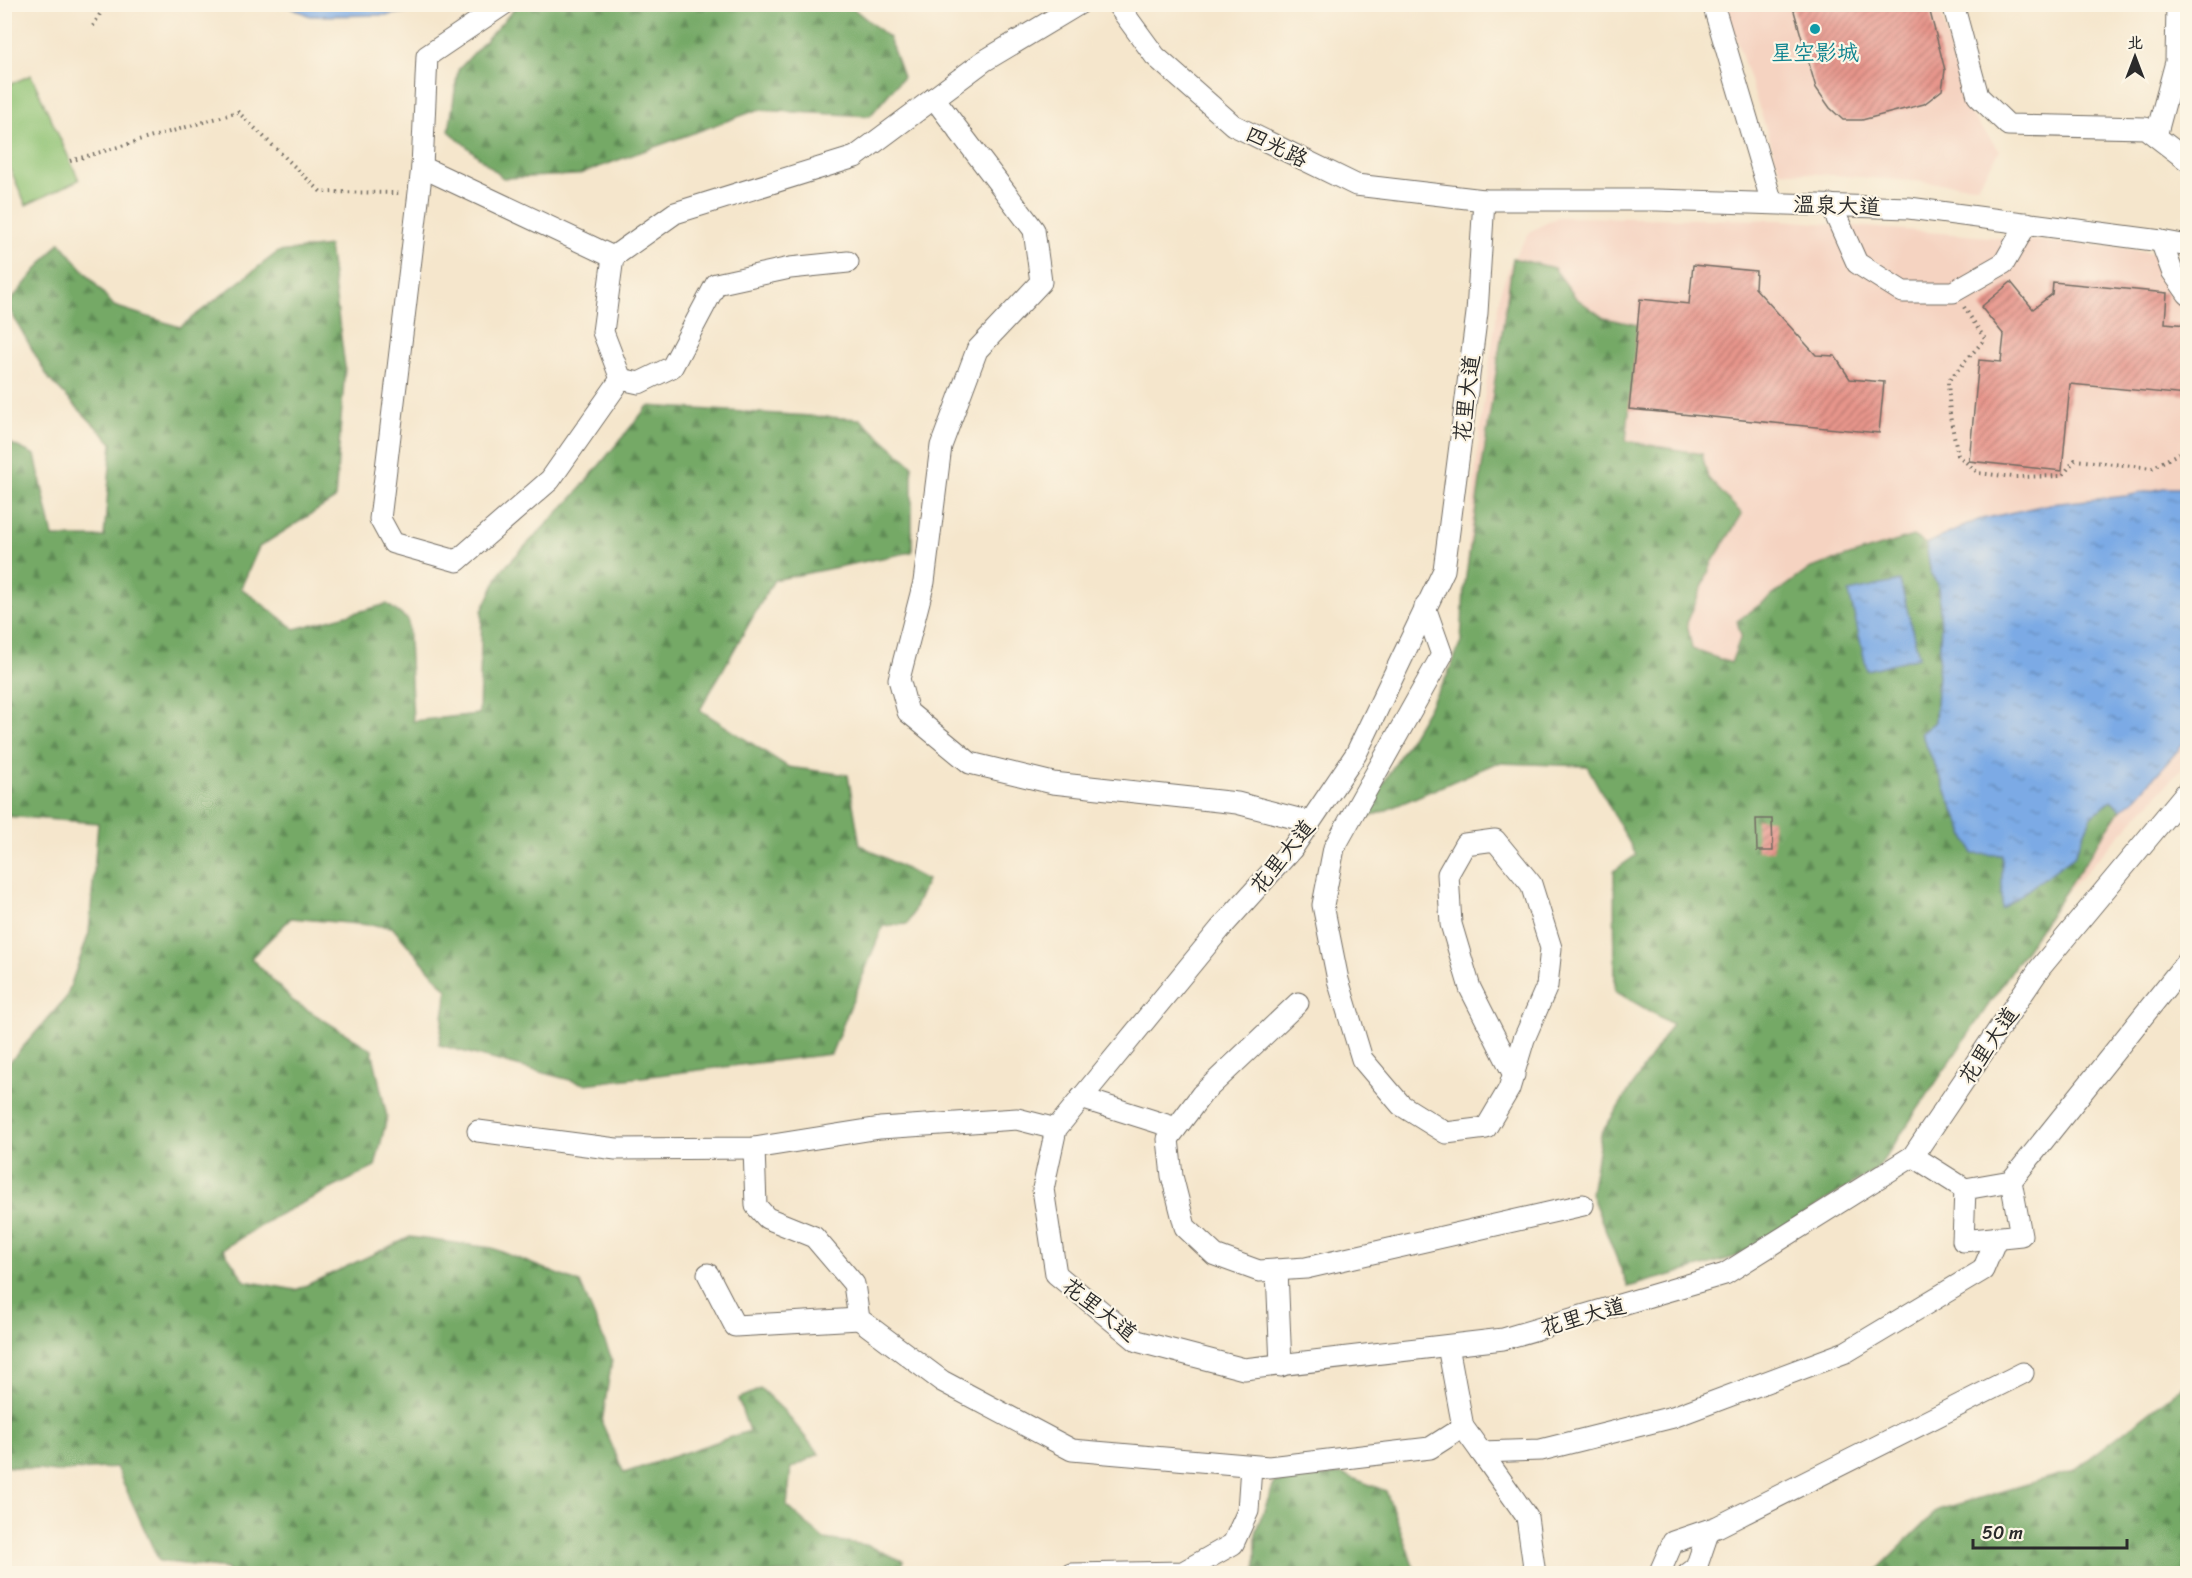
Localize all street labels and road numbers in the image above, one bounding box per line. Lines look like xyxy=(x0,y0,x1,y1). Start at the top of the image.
street label: 四光路 xyxy=(1239,114,1315,178)
street label: 温泉大道 xyxy=(1792,184,1882,227)
street label: 花里大道 xyxy=(1442,352,1491,444)
street label: 花里大道 xyxy=(1240,810,1325,903)
street label: 花里大道 xyxy=(1948,998,2029,1093)
street label: 花里大道 xyxy=(1053,1267,1146,1352)
street label: 花里大道 xyxy=(1535,1286,1631,1347)

